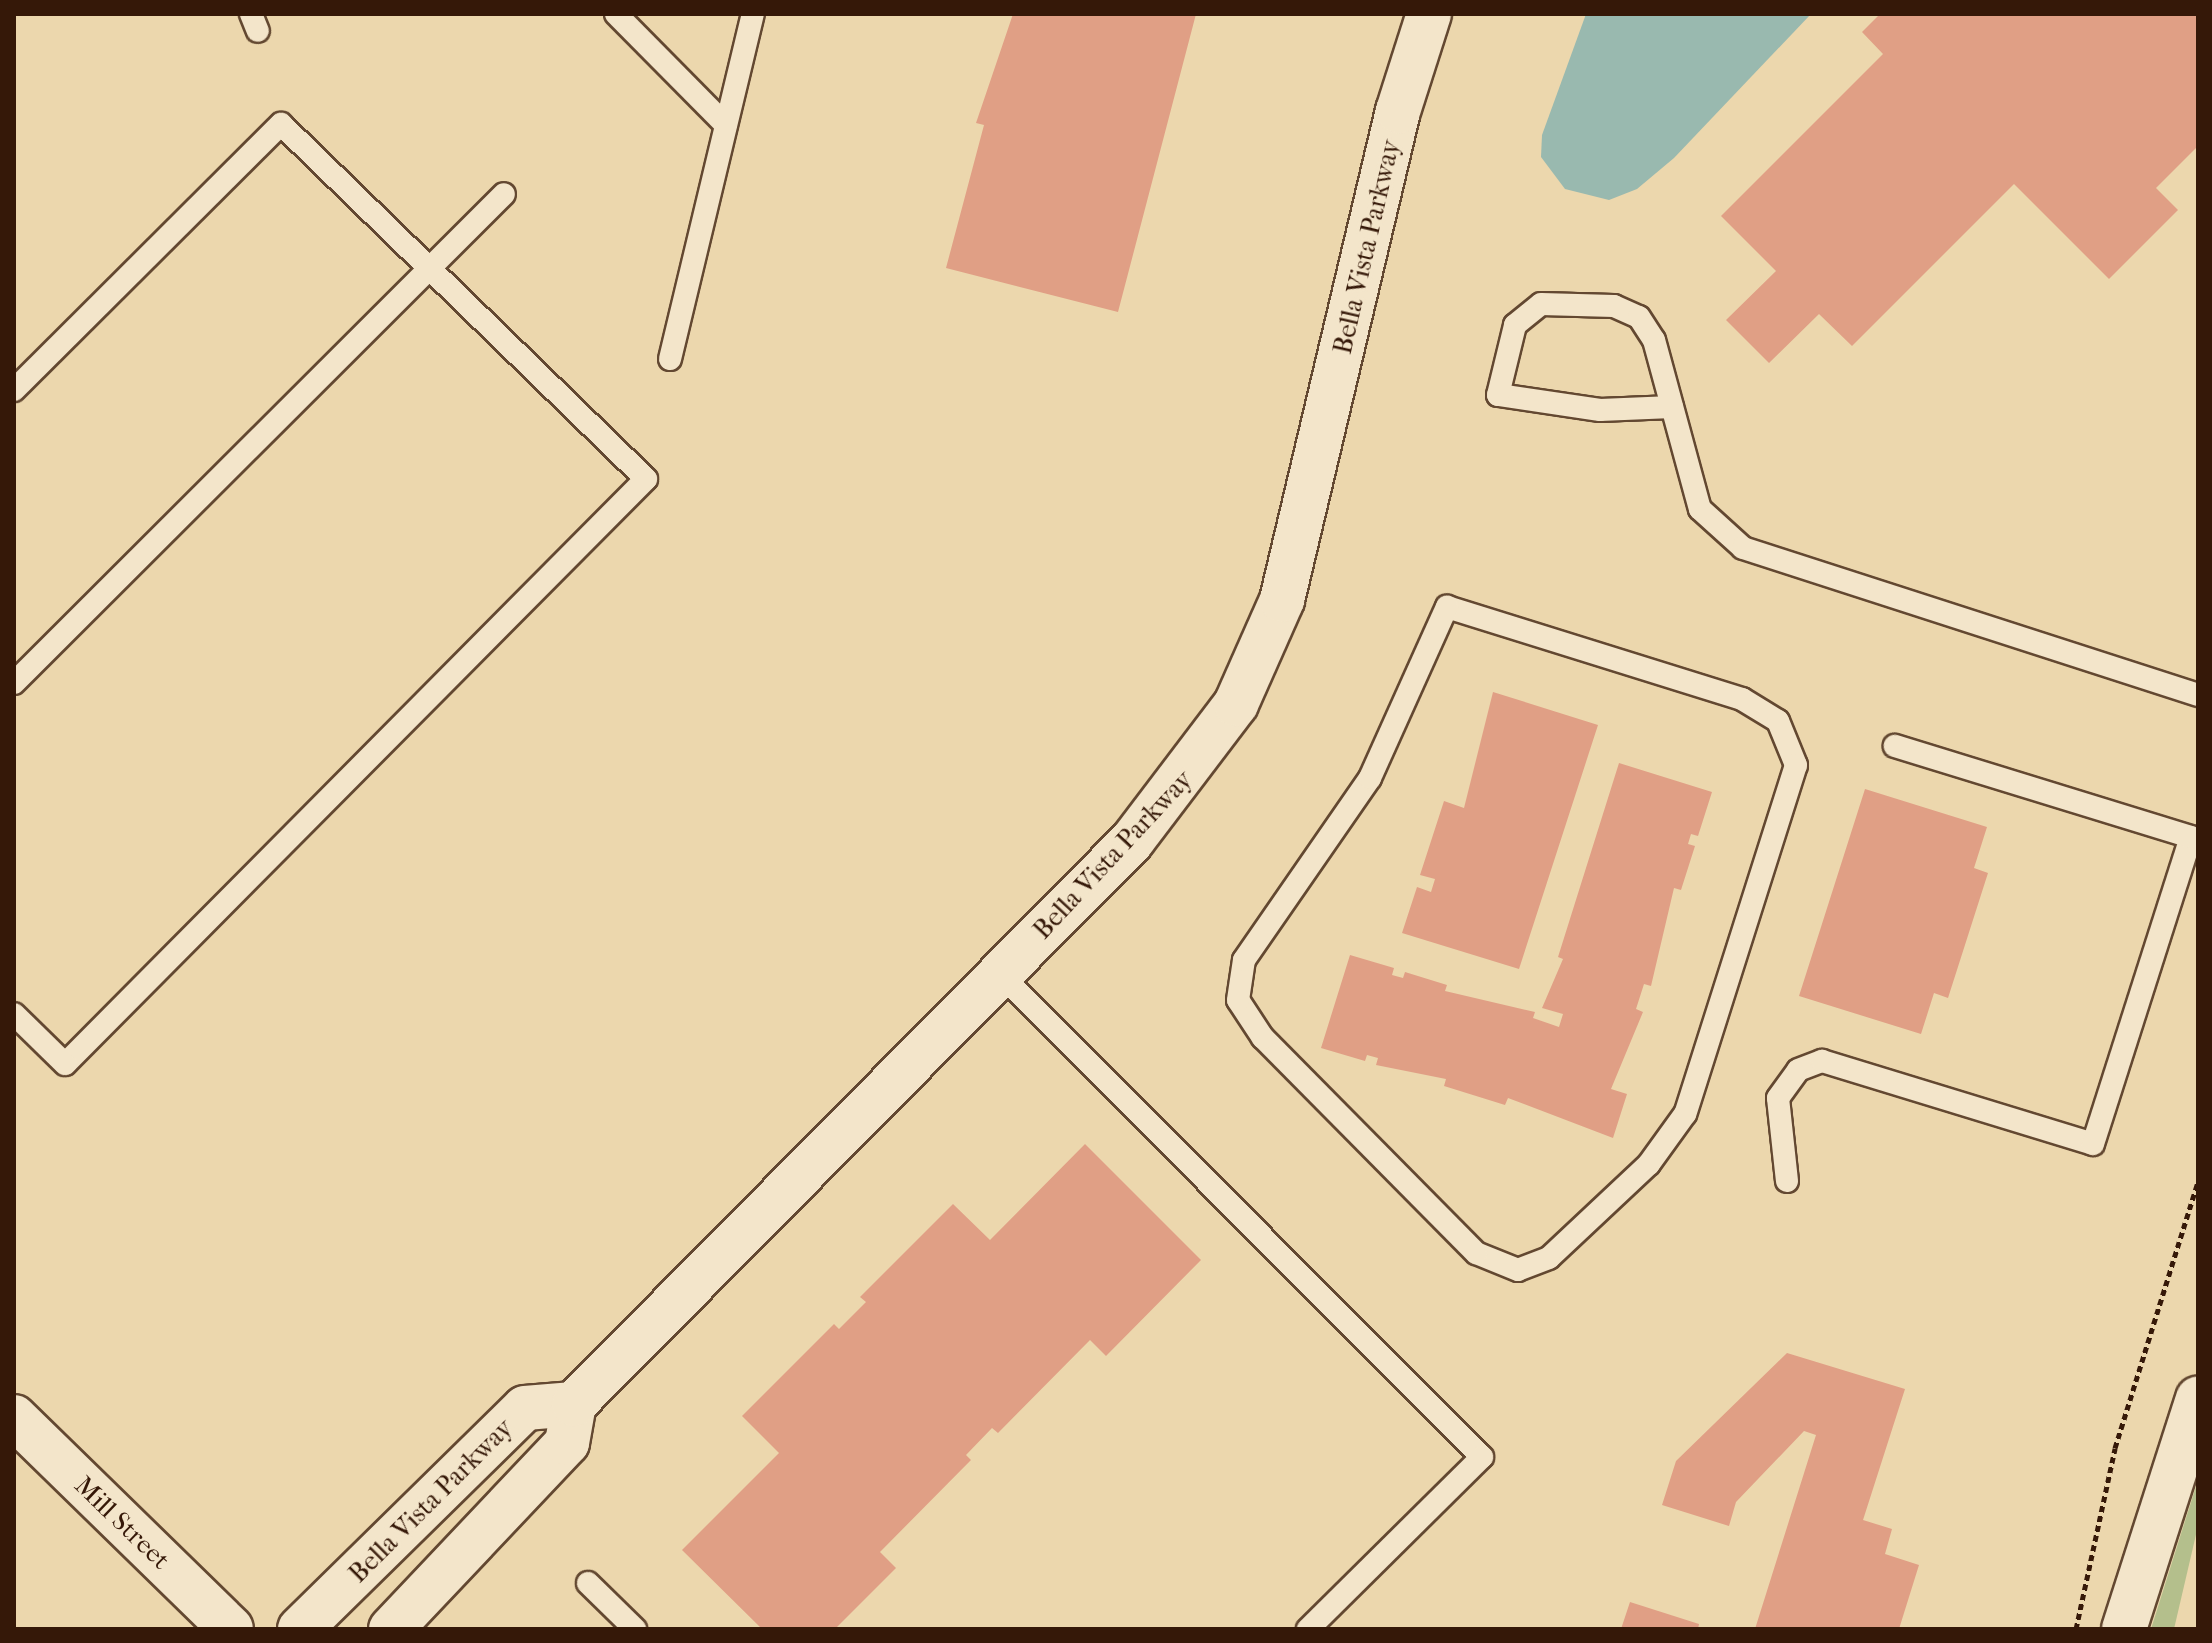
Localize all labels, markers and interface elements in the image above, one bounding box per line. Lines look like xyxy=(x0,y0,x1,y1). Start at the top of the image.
street label: Bella Vista Parkway xyxy=(1327,137,1407,357)
street label: Bella Vista Parkway xyxy=(1027,764,1199,946)
street label: Bella Vista Parkway xyxy=(343,1413,519,1589)
street label: Mill Street xyxy=(68,1470,176,1576)

